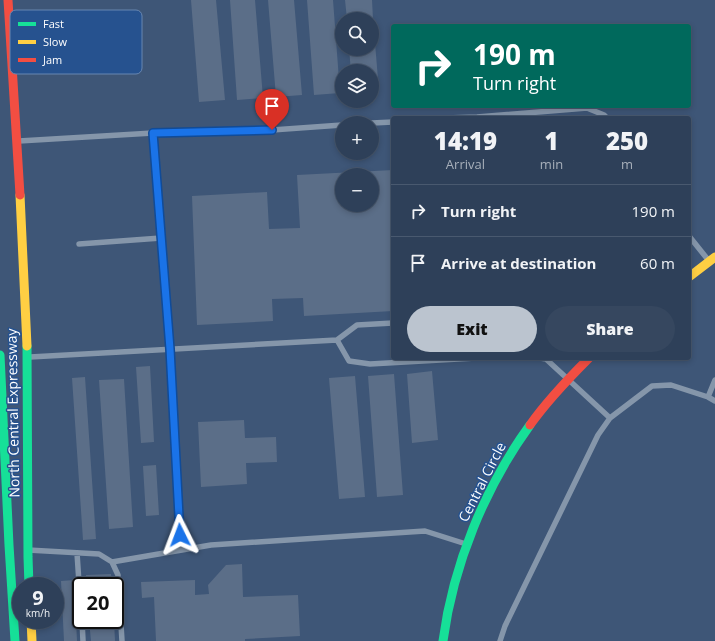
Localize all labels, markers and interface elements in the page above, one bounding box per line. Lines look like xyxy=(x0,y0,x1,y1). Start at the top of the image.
legend xyxy=(10,10,142,74)
map controls xyxy=(335,12,379,212)
button: search xyxy=(335,12,379,56)
text: Fast xyxy=(43,16,64,31)
text: Slow xyxy=(43,34,67,49)
text: 190 m xyxy=(473,35,556,73)
icon: right xyxy=(407,40,459,92)
text: Jam xyxy=(42,52,62,67)
button: layers xyxy=(335,64,379,108)
text: Turn right xyxy=(473,71,556,95)
pin xyxy=(255,89,289,130)
icon: arrive xyxy=(261,95,283,117)
button: + xyxy=(335,116,379,160)
text: 14:19 xyxy=(434,124,497,157)
text: 1 xyxy=(544,124,559,157)
text: 250 xyxy=(606,124,648,157)
text: Arrival xyxy=(446,155,485,173)
text: min xyxy=(540,155,563,173)
text: m xyxy=(621,155,633,173)
button: − xyxy=(335,168,379,212)
icon: right xyxy=(407,200,429,222)
text: Turn right xyxy=(441,201,516,221)
text: 190 m xyxy=(631,201,675,221)
icon: arrive xyxy=(407,252,429,274)
text: Arrive at destination xyxy=(441,253,596,273)
text: 60 m xyxy=(640,253,675,273)
button: Exit xyxy=(407,306,537,352)
button: Share xyxy=(545,306,675,352)
street label: North Central Expressway xyxy=(2,327,23,498)
street label: Central Circle xyxy=(453,439,510,525)
position arrow xyxy=(159,514,201,556)
speed limit sign: 20 xyxy=(72,577,124,629)
text: 9 xyxy=(32,584,44,611)
text: km/h xyxy=(26,606,50,620)

